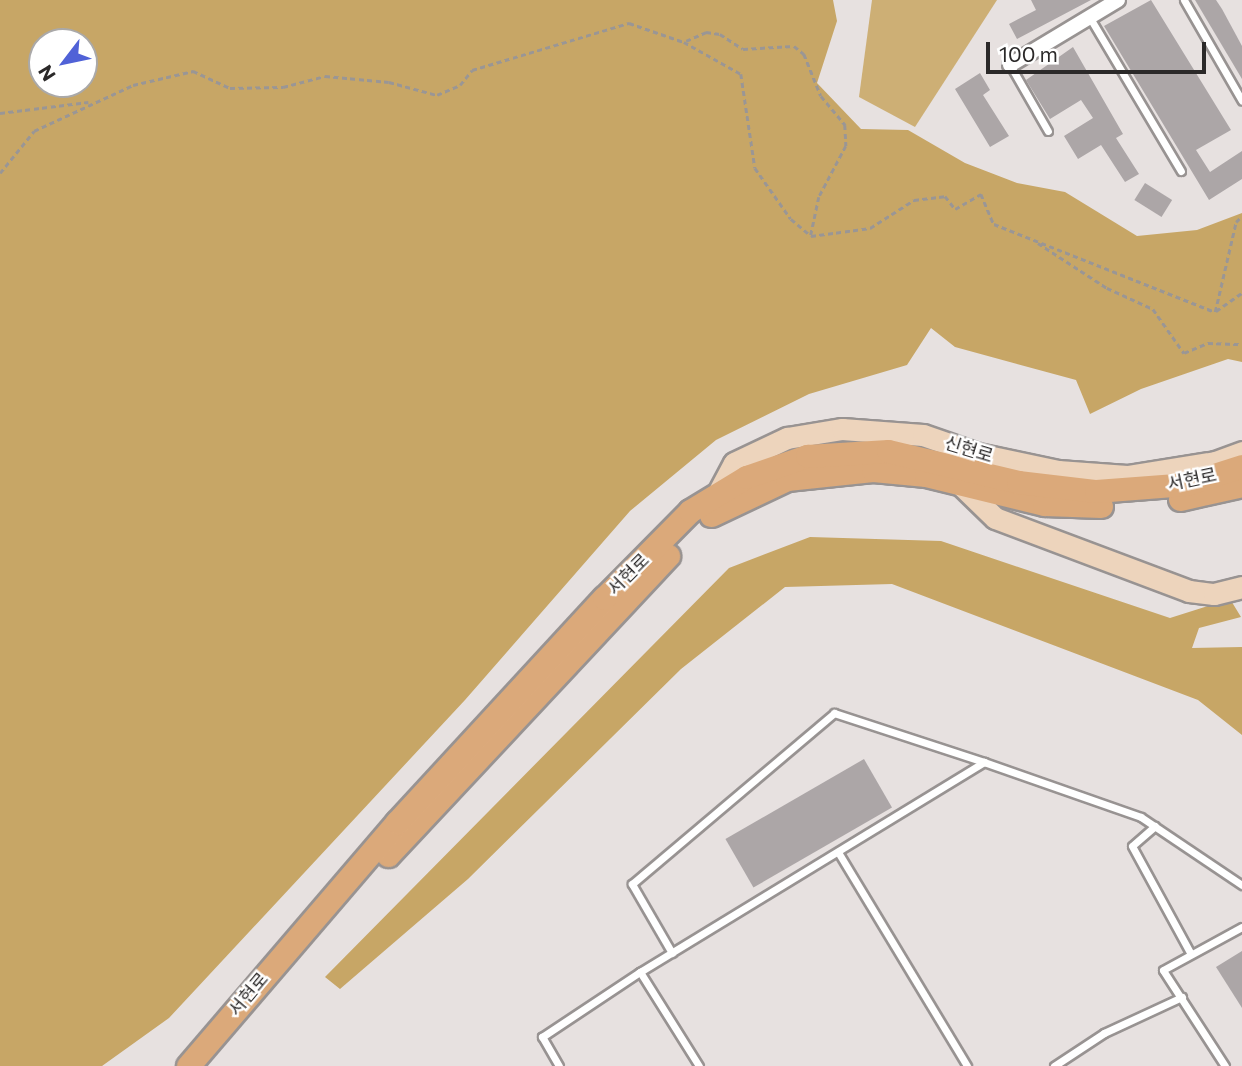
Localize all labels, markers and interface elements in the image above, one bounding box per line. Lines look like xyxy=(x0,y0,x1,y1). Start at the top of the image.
north arrow xyxy=(28,28,98,98)
scale bar xyxy=(990,28,1210,72)
text: 100 m xyxy=(999,41,1058,66)
text: N xyxy=(33,61,60,85)
street label: 신현로 xyxy=(942,431,996,467)
street label: 서현로 xyxy=(1165,463,1219,495)
street label: 서현로 xyxy=(603,549,653,599)
street label: 서현로 xyxy=(224,968,272,1020)

